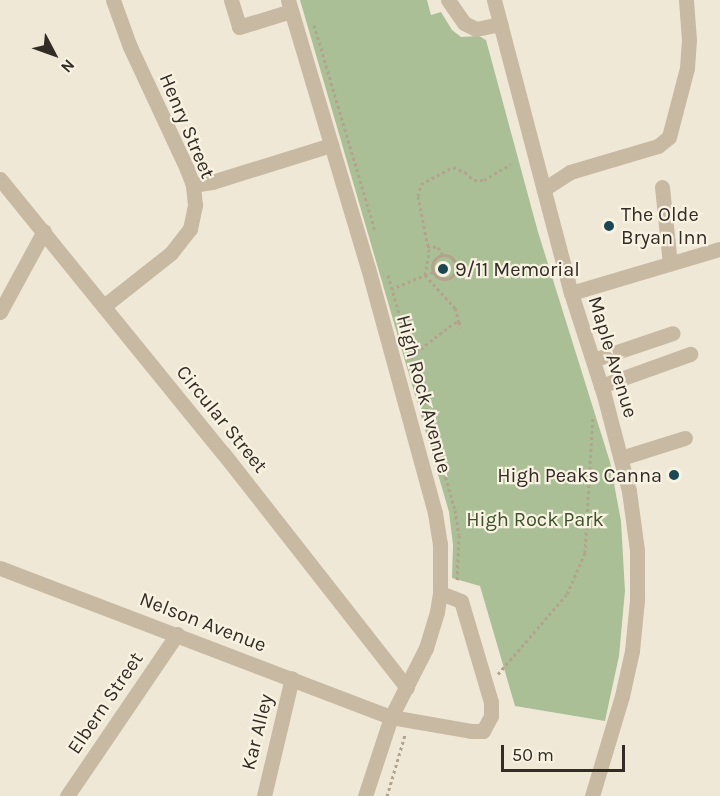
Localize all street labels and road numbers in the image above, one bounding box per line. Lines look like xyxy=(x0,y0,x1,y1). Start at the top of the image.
street label: Henry Street xyxy=(154,70,220,182)
street label: Maple Avenue xyxy=(583,293,643,421)
street label: High Rock Avenue xyxy=(391,312,457,476)
street label: Circular Street xyxy=(171,360,273,478)
street label: Nelson Avenue xyxy=(136,587,270,657)
street label: Elbern Street xyxy=(62,647,148,759)
street label: Kar Alley xyxy=(236,692,278,772)

